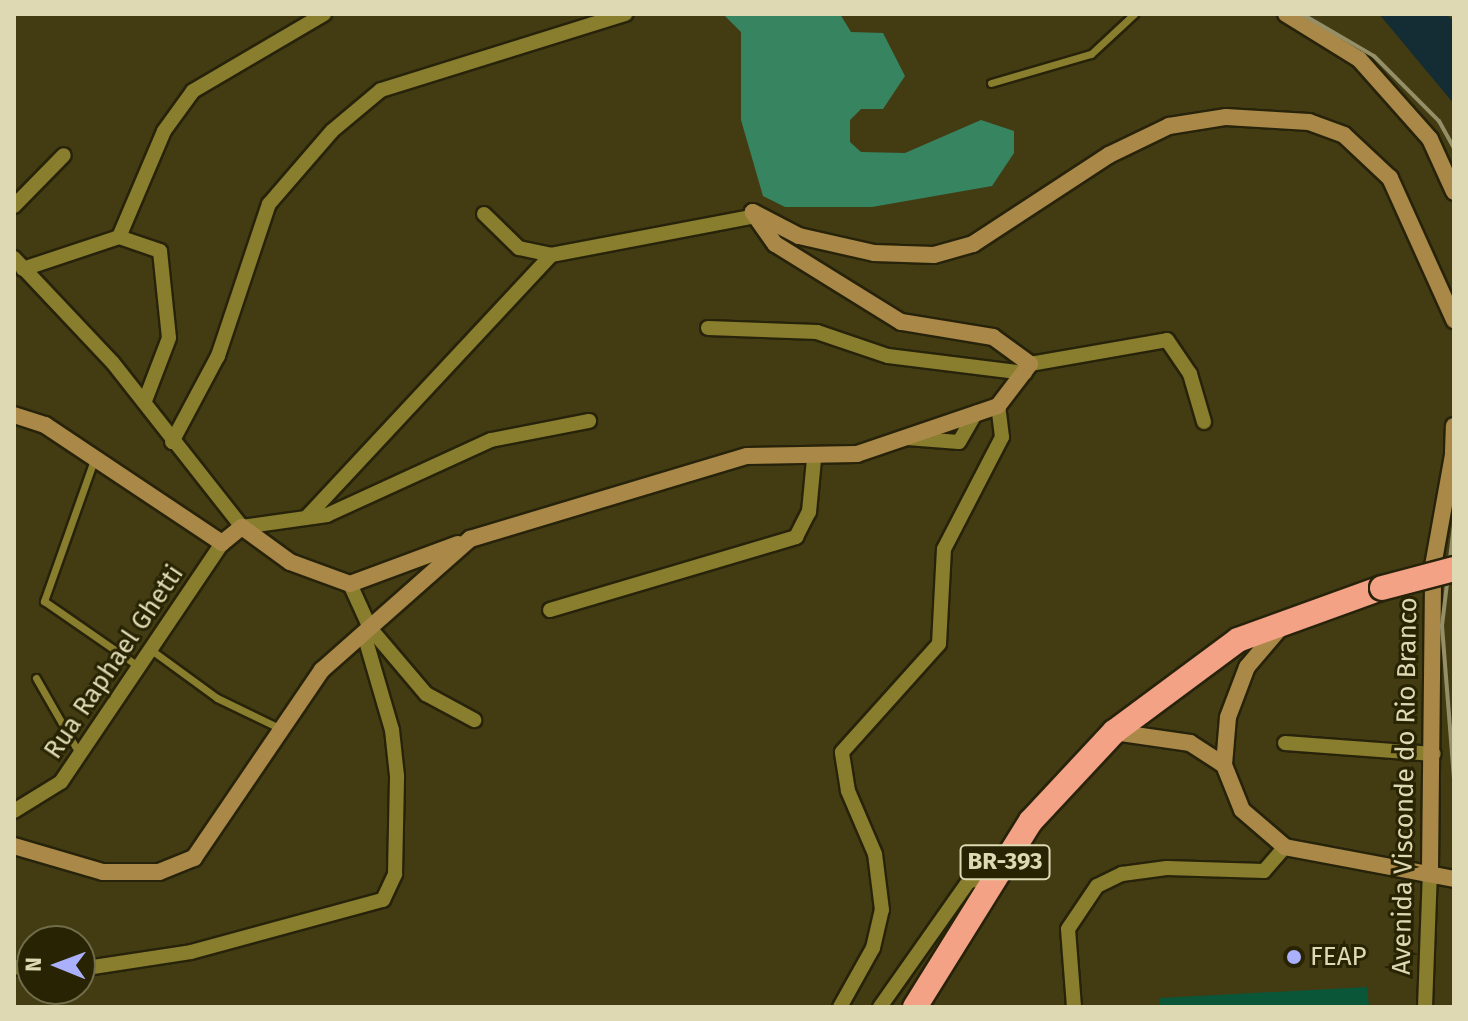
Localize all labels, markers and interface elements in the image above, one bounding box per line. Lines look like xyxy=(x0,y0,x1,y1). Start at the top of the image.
street label: Rua Raphael Ghetti xyxy=(38,559,190,765)
street label: Avenida Visconde do Rio Branco xyxy=(1386,597,1424,975)
road number: BR-393 xyxy=(959,842,1051,882)
north arrow xyxy=(16,925,96,1005)
place label: FEAP xyxy=(1310,941,1367,973)
marker: FEAP xyxy=(1285,948,1303,966)
text: N xyxy=(20,957,47,972)

